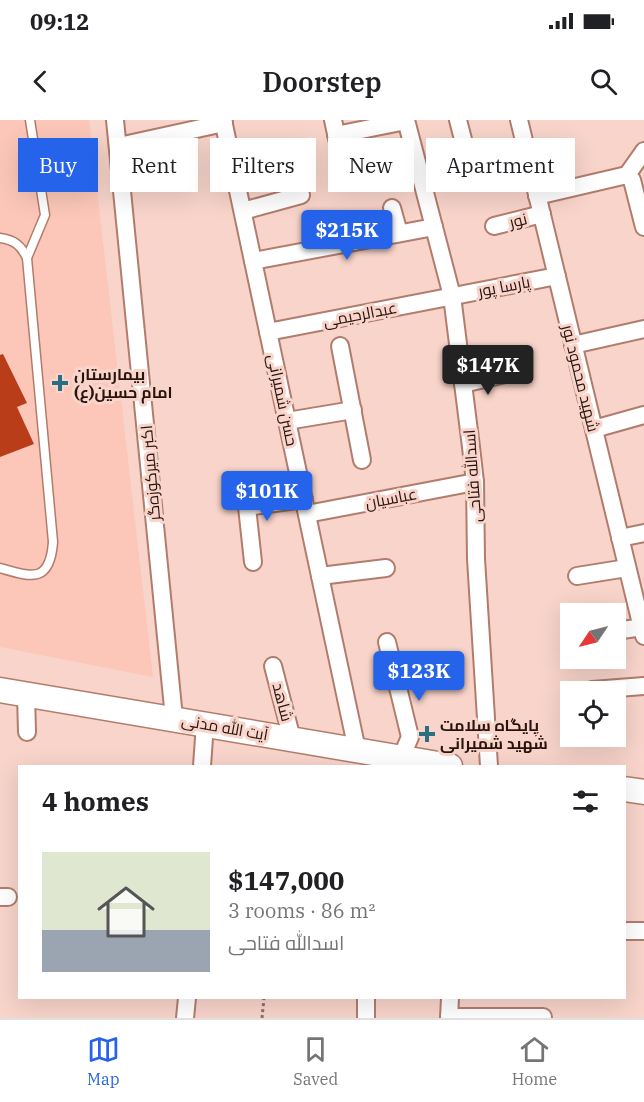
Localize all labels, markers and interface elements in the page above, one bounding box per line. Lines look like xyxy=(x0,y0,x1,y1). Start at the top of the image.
text: 09:12 xyxy=(30,7,89,36)
text: Doorstep xyxy=(262,64,382,99)
icon: back xyxy=(24,65,57,98)
icon: search xyxy=(587,65,620,98)
chip: Buy xyxy=(18,138,98,192)
chip: Rent xyxy=(110,138,198,192)
chip: Filters xyxy=(210,138,316,192)
chip: New xyxy=(328,138,414,192)
chip: Apartment xyxy=(426,138,575,192)
street label: نور xyxy=(506,208,529,232)
pin: $215K xyxy=(305,210,389,261)
text: $215K xyxy=(315,216,379,243)
street label: پارسا پور xyxy=(475,271,533,303)
street label: عبدالرحیمی xyxy=(321,297,399,332)
street label: شهید محمود نور xyxy=(557,321,604,434)
pin: $147K xyxy=(446,345,530,396)
text: $147K xyxy=(456,351,520,378)
street label: حسن شمیرانی xyxy=(263,352,303,448)
place label: بیمارستان امام حسین(ع) xyxy=(74,364,173,404)
marker: بیمارستان امام حسین(ع) xyxy=(51,374,69,392)
street label: اکبر میرکوزه‌گر xyxy=(136,424,164,523)
street label: اسدالله فتاحی xyxy=(459,429,486,523)
pin: $101K xyxy=(225,471,309,522)
text: $101K xyxy=(235,477,299,504)
street label: عباسیان xyxy=(363,483,419,514)
north arrow xyxy=(560,603,626,669)
map controls xyxy=(560,603,626,747)
pin: $123K xyxy=(377,651,461,702)
text: $123K xyxy=(387,657,451,684)
street label: شاهد xyxy=(268,680,298,724)
button: locate xyxy=(560,681,626,747)
street label: آیت الله مدنی xyxy=(180,710,270,746)
place label: پایگاه سلامت شهید شمیرانی xyxy=(440,715,548,753)
marker: پایگاه سلامت شهید شمیرانی xyxy=(418,725,436,743)
text: 4 homes xyxy=(42,784,149,818)
icon: filters xyxy=(569,785,602,818)
text: $147,000 xyxy=(228,863,344,897)
icon: home xyxy=(90,876,162,948)
text: 3 rooms · 86 m² xyxy=(228,897,375,924)
text: اسدالله فتاحی xyxy=(228,929,344,956)
tab: Map xyxy=(87,1033,120,1089)
tab: Saved xyxy=(293,1033,338,1089)
tab: Home xyxy=(512,1033,557,1089)

